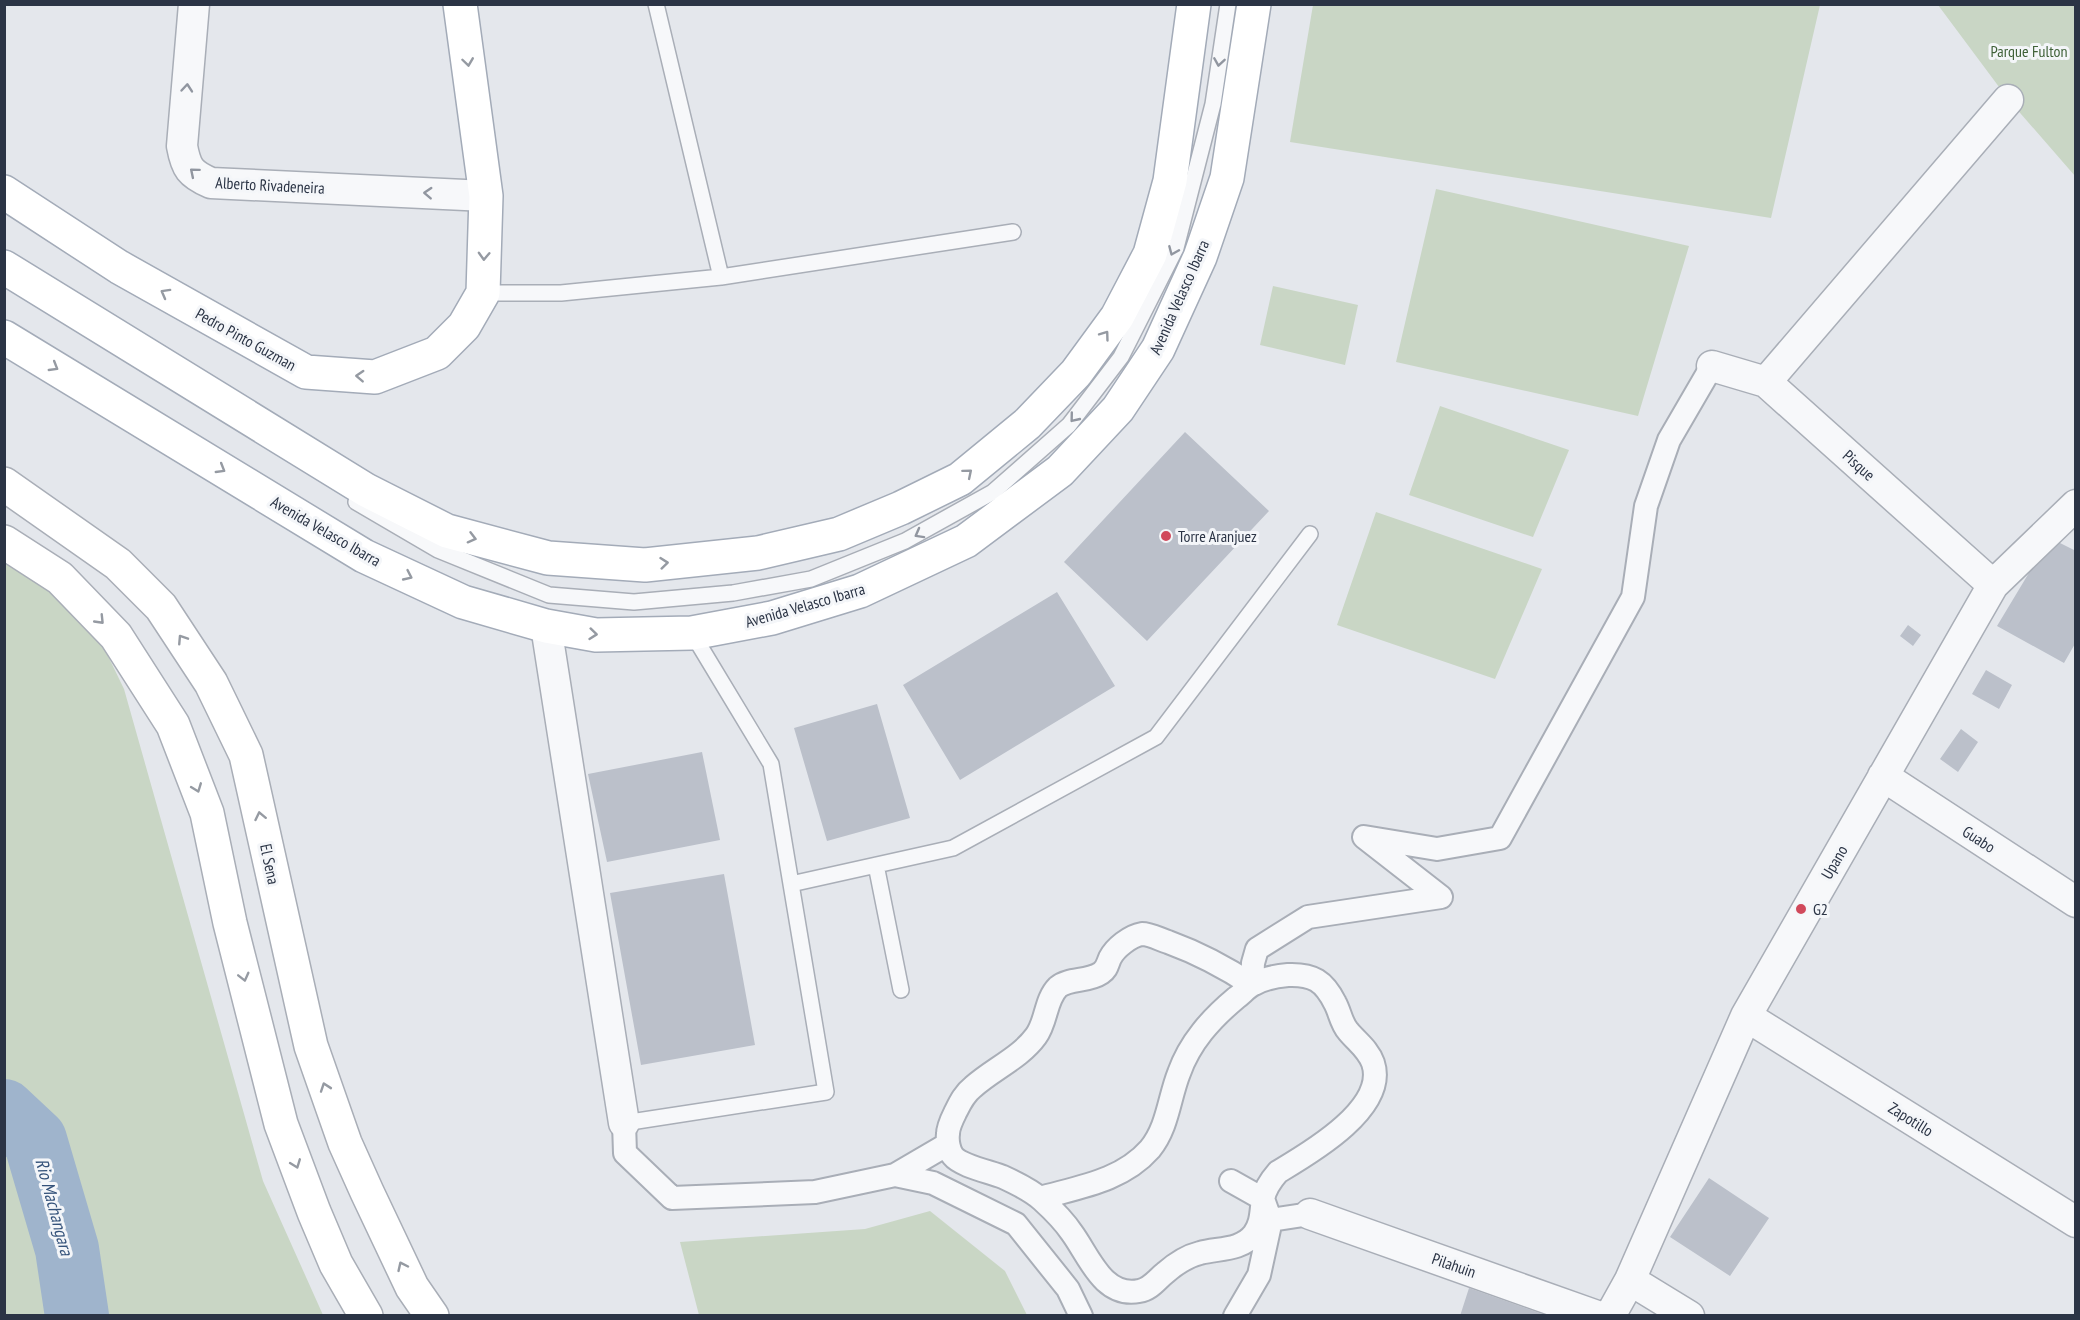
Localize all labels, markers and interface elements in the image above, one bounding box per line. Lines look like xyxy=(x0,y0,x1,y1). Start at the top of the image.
park label: Parque Fulton xyxy=(1991,41,2067,61)
one-way arrow xyxy=(461,58,473,67)
one-way arrow xyxy=(1214,58,1226,67)
one-way arrow xyxy=(180,83,193,92)
one-way arrow xyxy=(190,169,201,180)
street label: Alberto Rivadeneira xyxy=(215,172,325,198)
one-way arrow xyxy=(423,187,432,200)
street label: Avenida Velasco Ibarra xyxy=(1145,237,1213,357)
one-way arrow xyxy=(1168,245,1180,256)
one-way arrow xyxy=(478,252,491,261)
one-way arrow xyxy=(160,289,171,300)
street label: Pedro Pinto Guzman xyxy=(192,303,300,375)
one-way arrow xyxy=(1097,330,1108,341)
one-way arrow xyxy=(48,360,58,372)
one-way arrow xyxy=(355,369,364,382)
one-way arrow xyxy=(1070,411,1081,422)
street label: Pisque xyxy=(1839,445,1879,485)
one-way arrow xyxy=(215,461,225,473)
one-way arrow xyxy=(961,469,972,480)
street label: Avenida Velasco Ibarra xyxy=(268,491,384,571)
place label: Torre Aranjuez xyxy=(1178,526,1257,546)
one-way arrow xyxy=(914,527,925,538)
marker: Torre Aranjuez xyxy=(1159,529,1173,543)
one-way arrow xyxy=(466,531,477,543)
one-way arrow xyxy=(660,557,669,569)
one-way arrow xyxy=(401,569,412,581)
street label: Avenida Velasco Ibarra xyxy=(743,578,867,632)
one-way arrow xyxy=(93,613,104,624)
one-way arrow xyxy=(588,627,598,640)
one-way arrow xyxy=(178,635,189,646)
one-way arrow xyxy=(190,781,202,792)
one-way arrow xyxy=(254,811,267,821)
street label: Guabo xyxy=(1959,821,1999,857)
street label: Upano xyxy=(1816,841,1852,882)
street label: El Sena xyxy=(256,842,284,886)
place label: G2 xyxy=(1813,899,1828,919)
marker: G2 xyxy=(1794,902,1808,916)
one-way arrow xyxy=(236,971,249,981)
one-way arrow xyxy=(319,1082,332,1093)
street label: Zapotillo xyxy=(1885,1097,1937,1141)
water label: Rio Machangara xyxy=(31,1156,79,1259)
one-way arrow xyxy=(289,1158,302,1169)
street label: Pilahuin xyxy=(1429,1248,1479,1282)
one-way arrow xyxy=(397,1261,409,1272)

